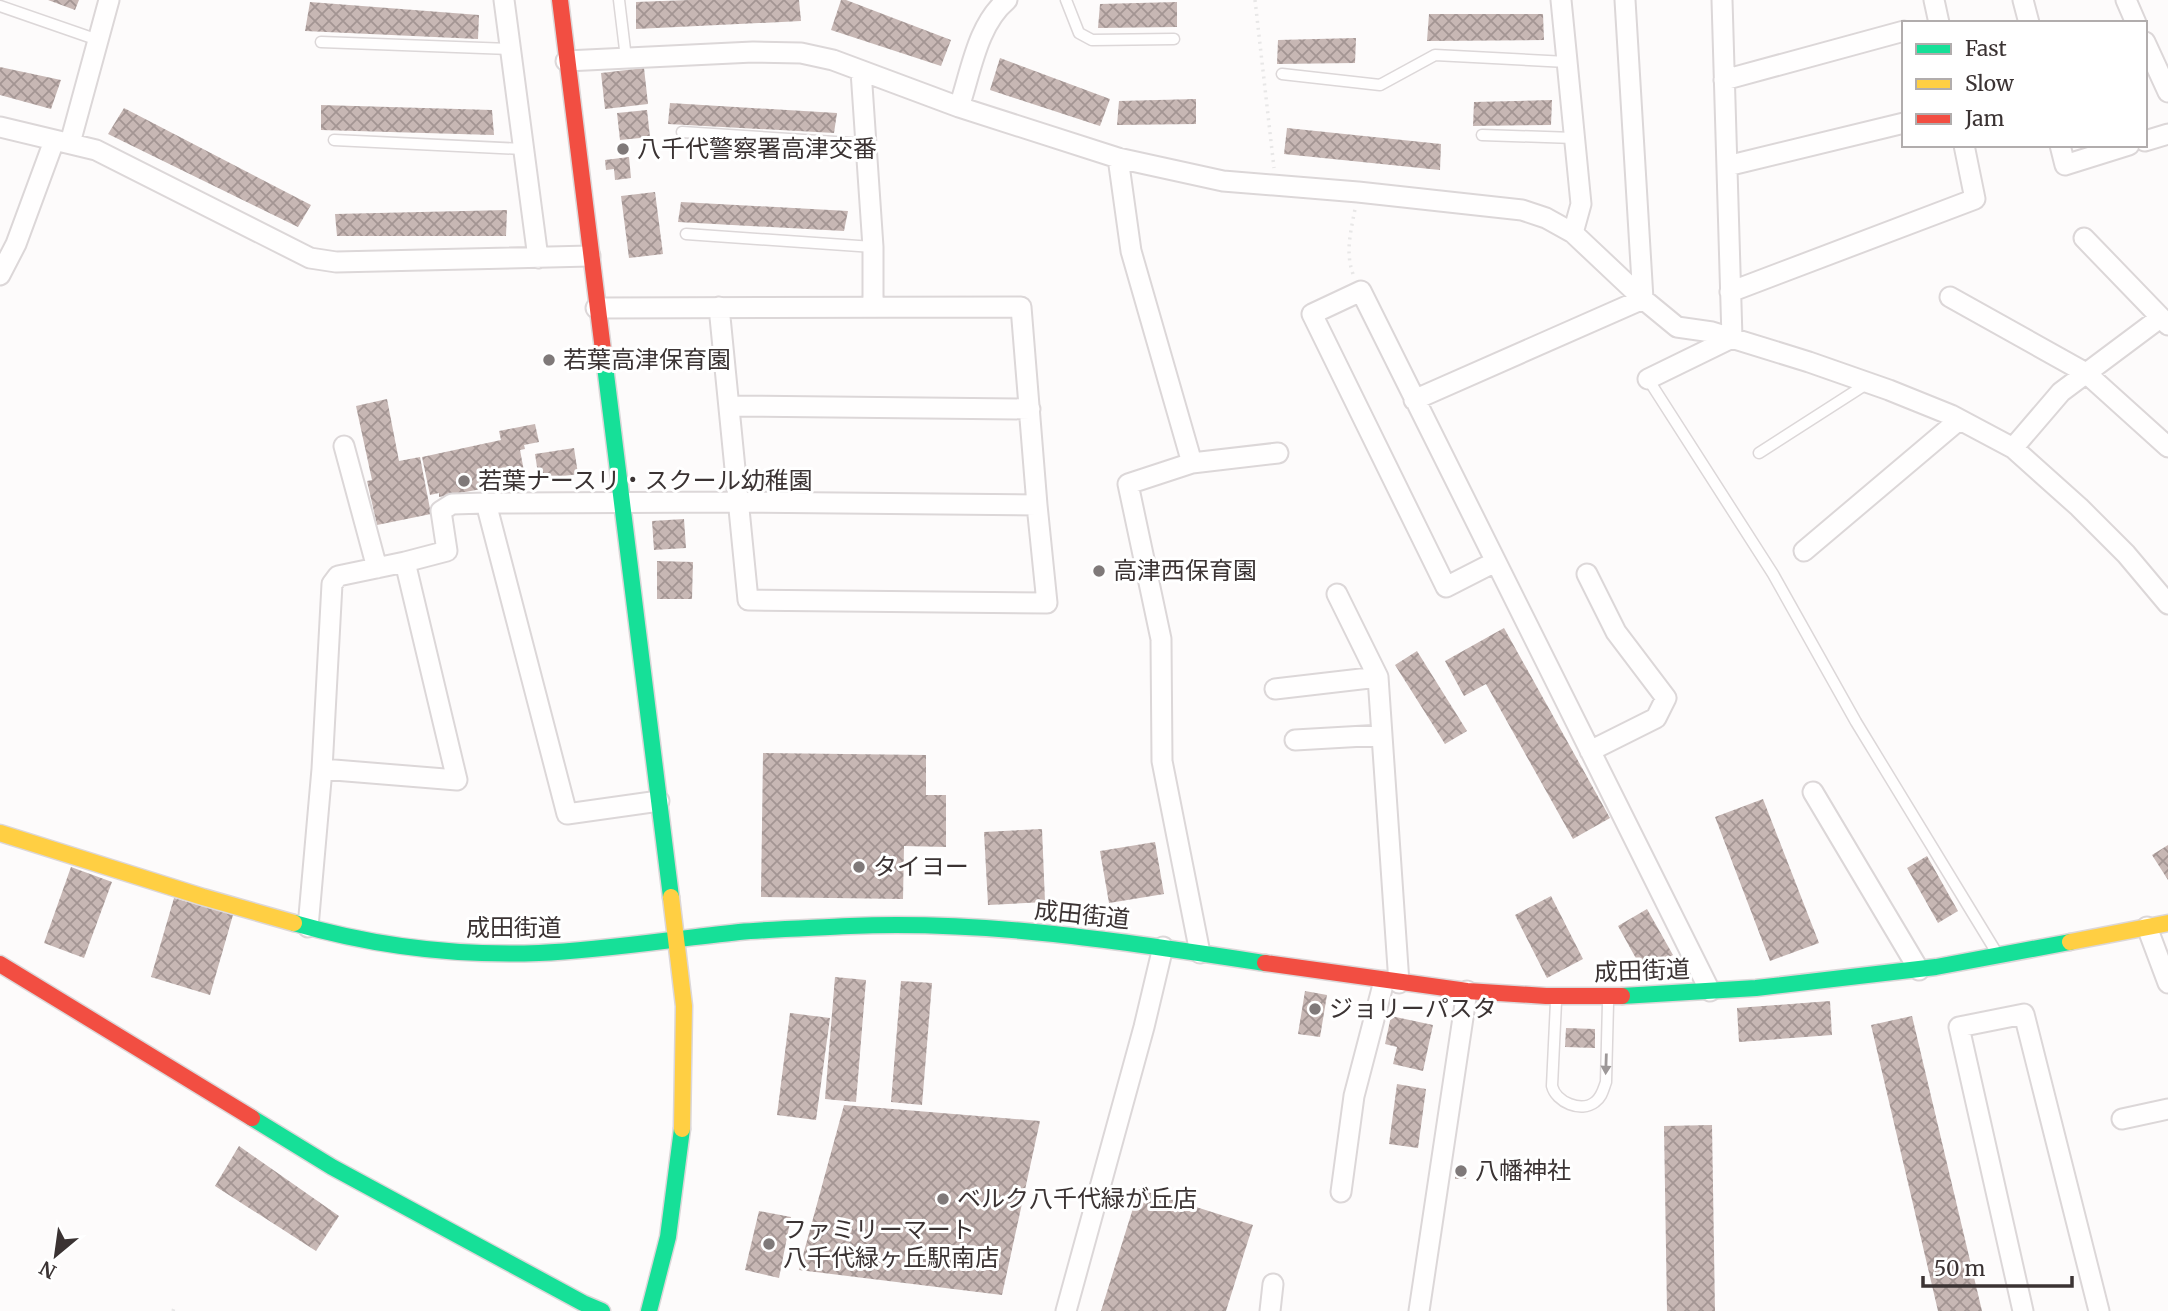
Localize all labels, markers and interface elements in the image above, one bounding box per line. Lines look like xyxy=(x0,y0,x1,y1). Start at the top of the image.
legend xyxy=(1902,21,2147,147)
text: Fast xyxy=(1965,35,2007,62)
text: Slow xyxy=(1965,70,2014,97)
text: Jam xyxy=(1964,105,2004,132)
place label: 八千代警察署高津交番 xyxy=(637,133,877,164)
marker: 八千代警察署高津交番 xyxy=(615,141,631,157)
place label: 若葉高津保育園 xyxy=(563,344,731,375)
marker: 若葉高津保育園 xyxy=(541,352,557,368)
place label: 若葉ナースリ・スクール幼稚園 xyxy=(478,465,813,496)
marker: 若葉ナースリ・スクール幼稚園 xyxy=(456,473,472,489)
place label: 高津西保育園 xyxy=(1113,555,1257,586)
marker: 高津西保育園 xyxy=(1091,563,1107,579)
place label: タイヨー xyxy=(873,851,969,882)
marker: タイヨー xyxy=(851,859,867,875)
street label: 成田街道 xyxy=(1033,894,1131,935)
street label: 成田街道 xyxy=(466,912,562,943)
street label: 成田街道 xyxy=(1593,953,1690,988)
place label: ジョリーパスタ xyxy=(1329,993,1497,1024)
marker: ジョリーパスタ xyxy=(1307,1001,1323,1017)
one-way arrow xyxy=(1601,1053,1612,1075)
place label: 八幡神社 xyxy=(1475,1155,1571,1186)
marker: 八幡神社 xyxy=(1453,1163,1469,1179)
place label: ベルク八千代緑が丘店 xyxy=(957,1183,1197,1214)
marker: ベルク八千代緑が丘店 xyxy=(935,1191,951,1207)
place label: ファミリーマート 八千代緑ヶ丘駅南店 xyxy=(783,1214,999,1273)
north arrow xyxy=(21,1220,91,1290)
marker: ファミリーマート 八千代緑ヶ丘駅南店 xyxy=(761,1236,777,1252)
scale bar xyxy=(1923,1244,2072,1288)
text: 50 m xyxy=(1934,1255,1985,1282)
text: N xyxy=(35,1256,60,1284)

